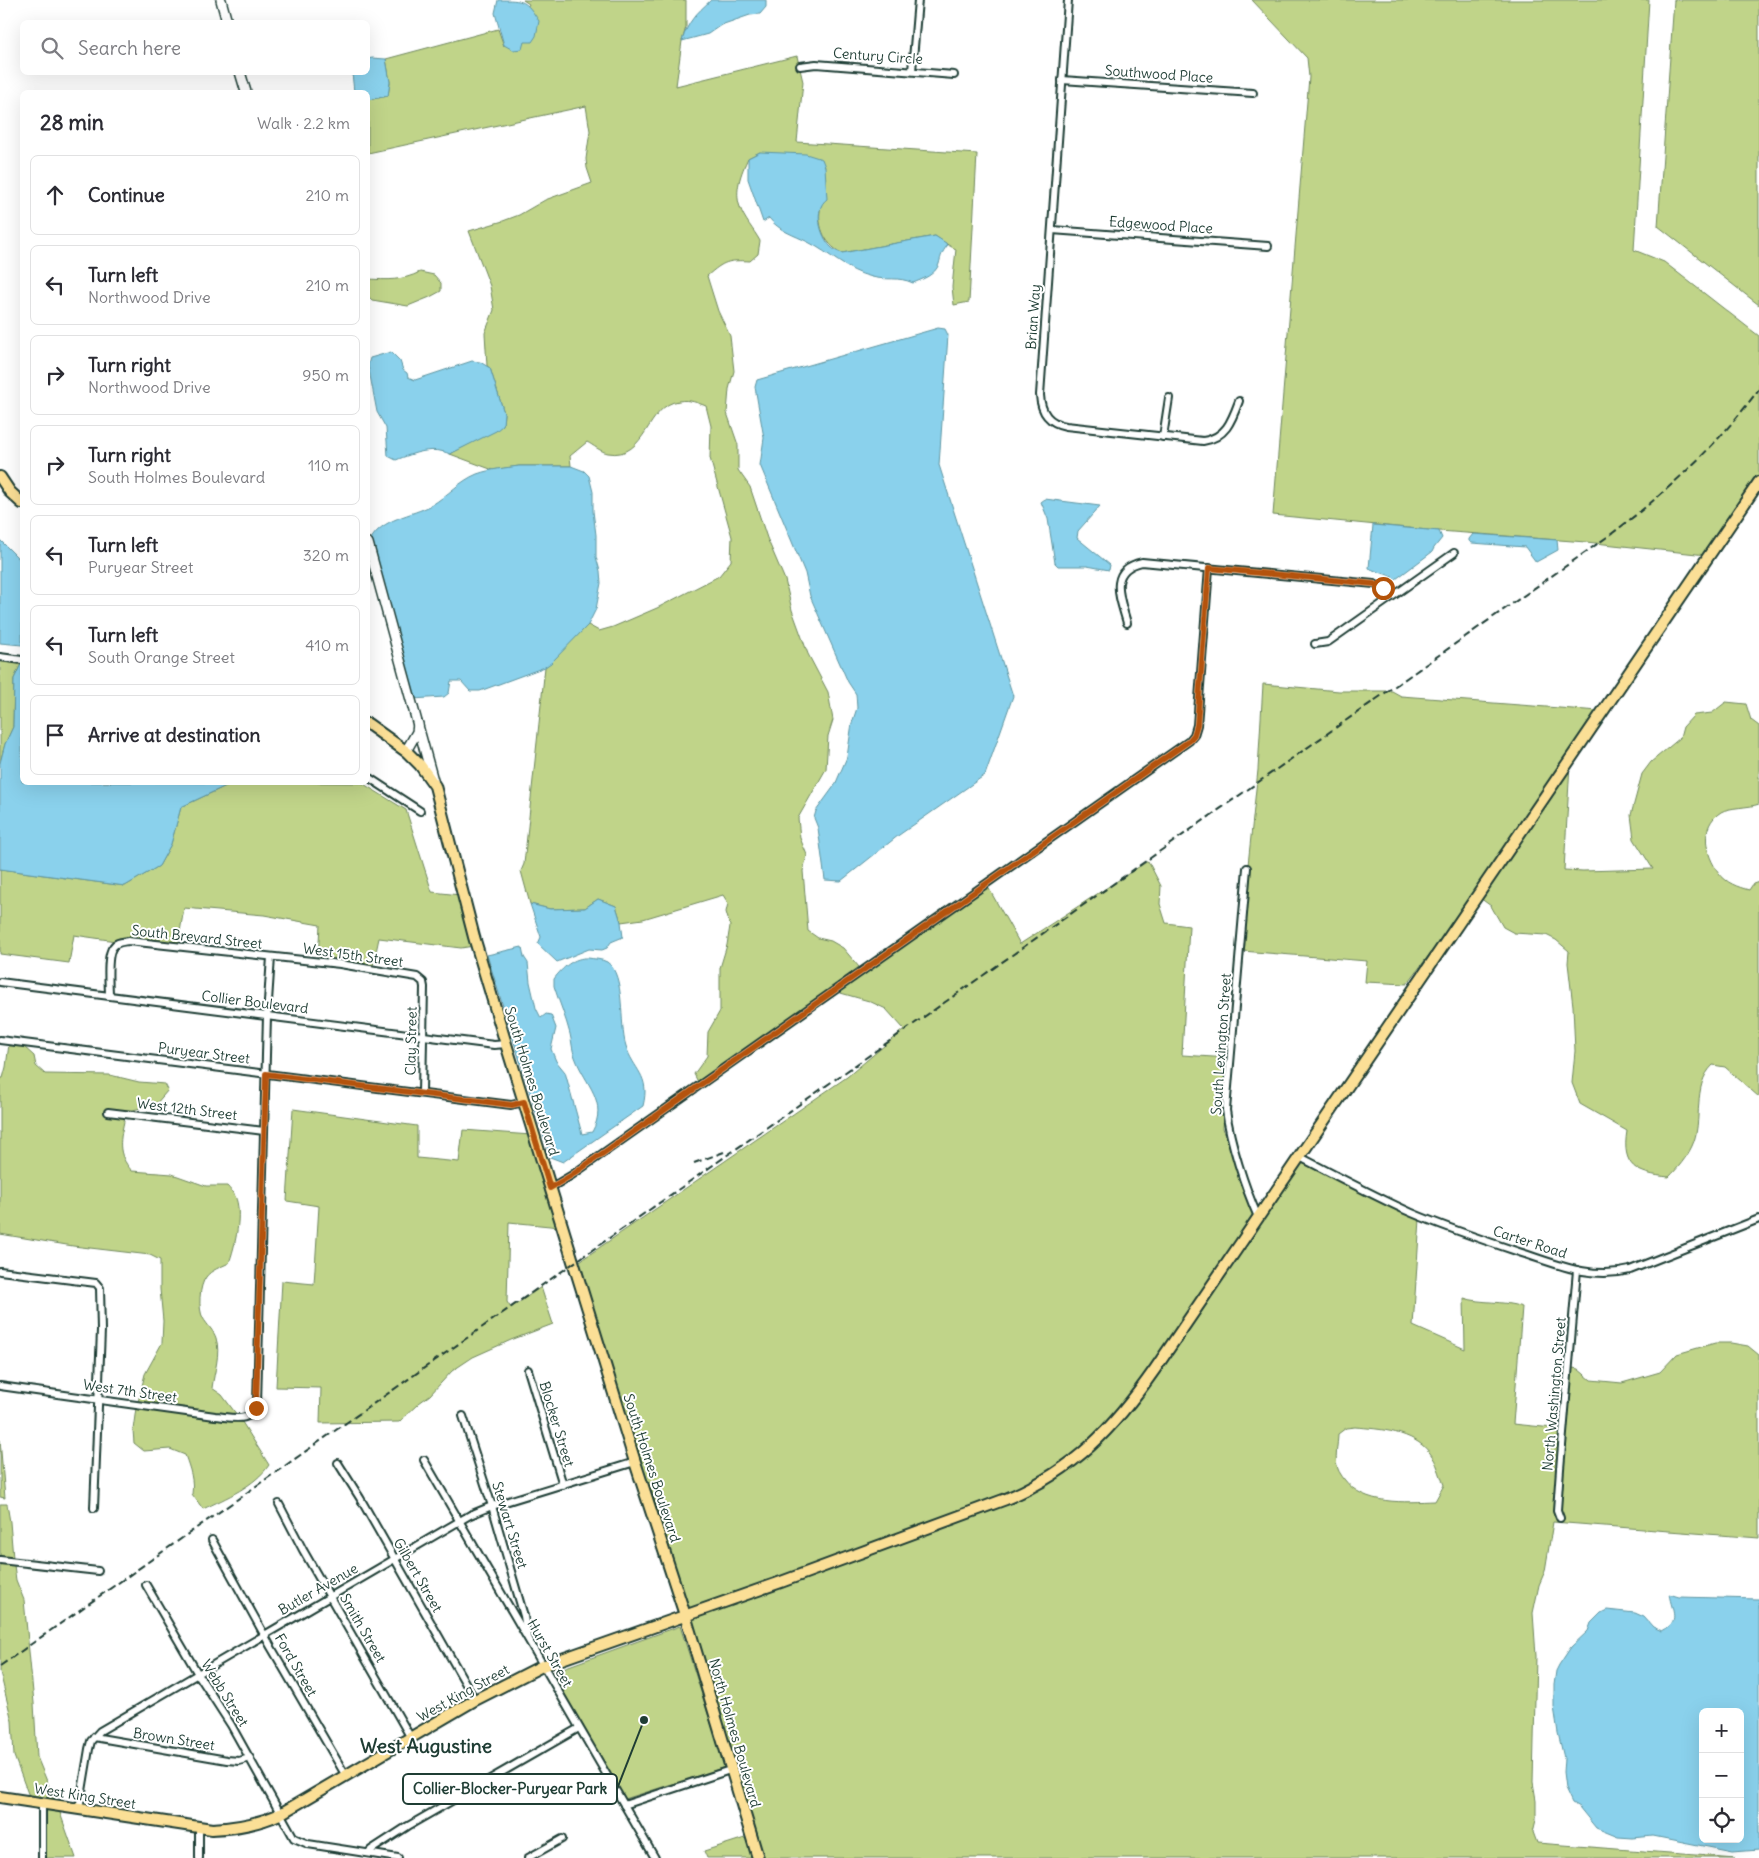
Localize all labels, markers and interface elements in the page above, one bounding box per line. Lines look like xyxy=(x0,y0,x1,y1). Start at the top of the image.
search box xyxy=(20,20,370,75)
icon: search xyxy=(38,34,66,62)
text: Search here xyxy=(78,36,181,60)
street label: Century Circle xyxy=(832,44,924,68)
street label: Southwood Place xyxy=(1104,61,1214,87)
text: 28 min xyxy=(40,109,104,136)
text: Walk · 2.2 km xyxy=(257,113,350,133)
icon: ahead xyxy=(41,181,69,209)
text: Continue xyxy=(88,183,165,207)
text: 210 m xyxy=(306,185,349,205)
street label: Edgewood Place xyxy=(1109,212,1213,238)
text: Turn left xyxy=(88,263,158,287)
icon: left xyxy=(41,271,69,299)
text: 210 m xyxy=(306,275,349,295)
street label: Brian Way xyxy=(1022,284,1044,350)
text: Northwood Drive xyxy=(88,287,211,307)
text: Turn right xyxy=(88,353,171,377)
icon: right xyxy=(41,361,69,389)
text: 950 m xyxy=(302,365,349,385)
text: Northwood Drive xyxy=(88,377,211,397)
text: Turn right xyxy=(88,443,171,467)
icon: right xyxy=(41,451,69,479)
text: 110 m xyxy=(308,455,349,475)
text: South Holmes Boulevard xyxy=(88,467,265,487)
text: Turn left xyxy=(88,533,158,557)
icon: left xyxy=(41,541,69,569)
text: 320 m xyxy=(303,545,349,565)
text: Puryear Street xyxy=(88,557,193,577)
route start xyxy=(1372,577,1395,600)
text: Turn left xyxy=(88,623,158,647)
icon: left xyxy=(41,631,69,659)
text: 410 m xyxy=(305,635,349,655)
text: South Orange Street xyxy=(88,647,235,667)
icon: arrive xyxy=(41,721,69,749)
text: Arrive at destination xyxy=(88,723,261,747)
street label: South Brevard Street xyxy=(131,921,263,953)
street label: West 15th Street xyxy=(302,939,405,971)
street label: South Lexington Street xyxy=(1207,972,1235,1115)
street label: Collier Boulevard xyxy=(201,987,309,1017)
street label: South Holmes Boulevard xyxy=(501,1004,563,1158)
street label: Clay Street xyxy=(401,1006,421,1076)
street label: Puryear Street xyxy=(157,1038,251,1068)
street label: West 12th Street xyxy=(136,1094,238,1124)
street label: Carter Road xyxy=(1491,1222,1569,1262)
street label: North Washington Street xyxy=(1538,1316,1570,1472)
street label: West 7th Street xyxy=(82,1376,178,1407)
street label: Blocker Street xyxy=(535,1379,579,1469)
street label: South Holmes Boulevard xyxy=(620,1392,684,1544)
route end xyxy=(245,1397,268,1420)
street label: Stewart Street xyxy=(488,1479,532,1571)
street label: Gilbert Street xyxy=(390,1535,447,1616)
street label: Butler Avenue xyxy=(275,1559,361,1619)
street label: Smith Street xyxy=(336,1590,390,1666)
street label: Hurst Street xyxy=(523,1616,577,1691)
street label: Ford Street xyxy=(271,1630,321,1700)
street label: Webb Street xyxy=(197,1656,253,1730)
street label: North Holmes Boulevard xyxy=(705,1656,765,1810)
street label: West King Street xyxy=(414,1660,512,1726)
map controls xyxy=(1699,1708,1744,1843)
button: + xyxy=(1699,1708,1744,1753)
street label: Brown Street xyxy=(132,1724,216,1754)
district label: West Augustine xyxy=(360,1734,492,1758)
button: − xyxy=(1699,1753,1744,1798)
callout: Collier-Blocker-Puryear Park xyxy=(403,1774,617,1804)
street label: West King Street xyxy=(33,1779,137,1813)
text: Collier-Blocker-Puryear Park xyxy=(413,1779,607,1799)
button: locate xyxy=(1699,1798,1744,1843)

